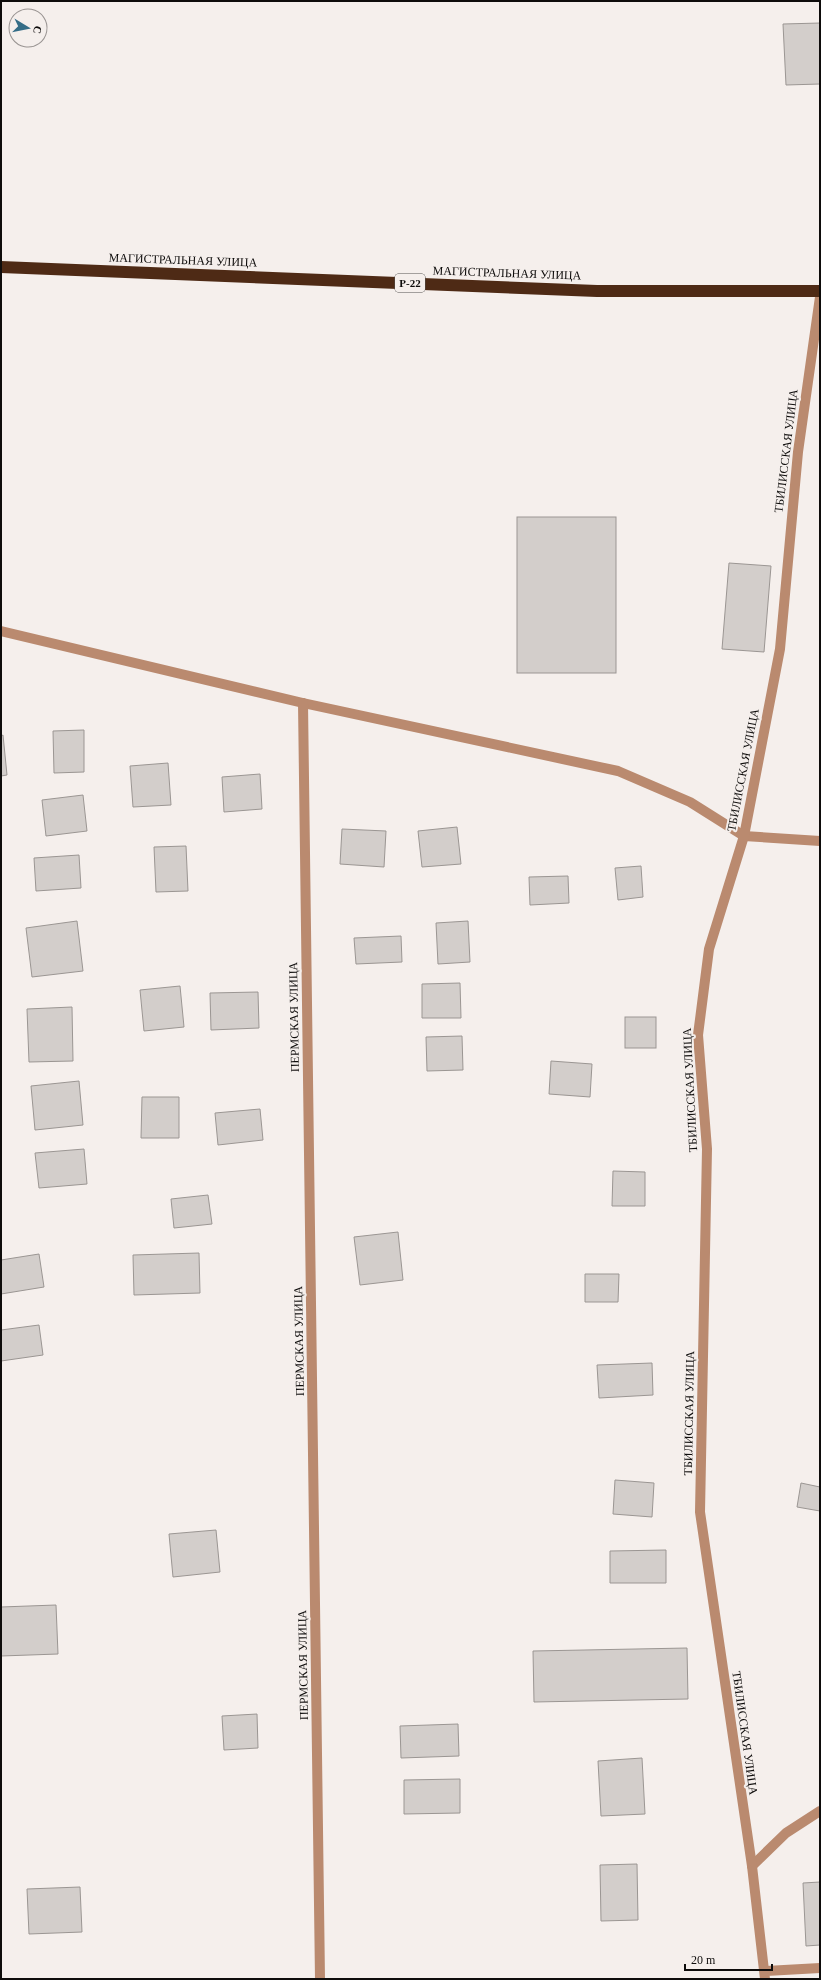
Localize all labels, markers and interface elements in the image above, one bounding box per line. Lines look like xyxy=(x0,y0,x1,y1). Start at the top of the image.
north arrow xyxy=(8,8,48,48)
text: С xyxy=(31,25,44,35)
street label: МАГИСТРАЛЬНАЯ УЛИЦА xyxy=(108,250,258,270)
street label: МАГИСТРАЛЬНАЯ УЛИЦА xyxy=(432,263,582,283)
road number: Р-22 xyxy=(395,274,425,292)
street label: ТБИЛИССКАЯ УЛИЦА xyxy=(771,388,801,514)
street label: ТБИЛИССКАЯ УЛИЦА xyxy=(724,707,762,833)
street label: ПЕРМСКАЯ УЛИЦА xyxy=(286,961,302,1072)
street label: ТБИЛИССКАЯ УЛИЦА xyxy=(680,1027,700,1153)
street label: ПЕРМСКАЯ УЛИЦА xyxy=(291,1285,307,1396)
street label: ТБИЛИССКАЯ УЛИЦА xyxy=(681,1350,697,1475)
street label: ПЕРМСКАЯ УЛИЦА xyxy=(295,1609,311,1720)
street label: ТБИЛИССКАЯ УЛИЦА xyxy=(729,1670,761,1796)
scale bar xyxy=(685,1946,772,1972)
text: 20 m xyxy=(691,1953,716,1967)

